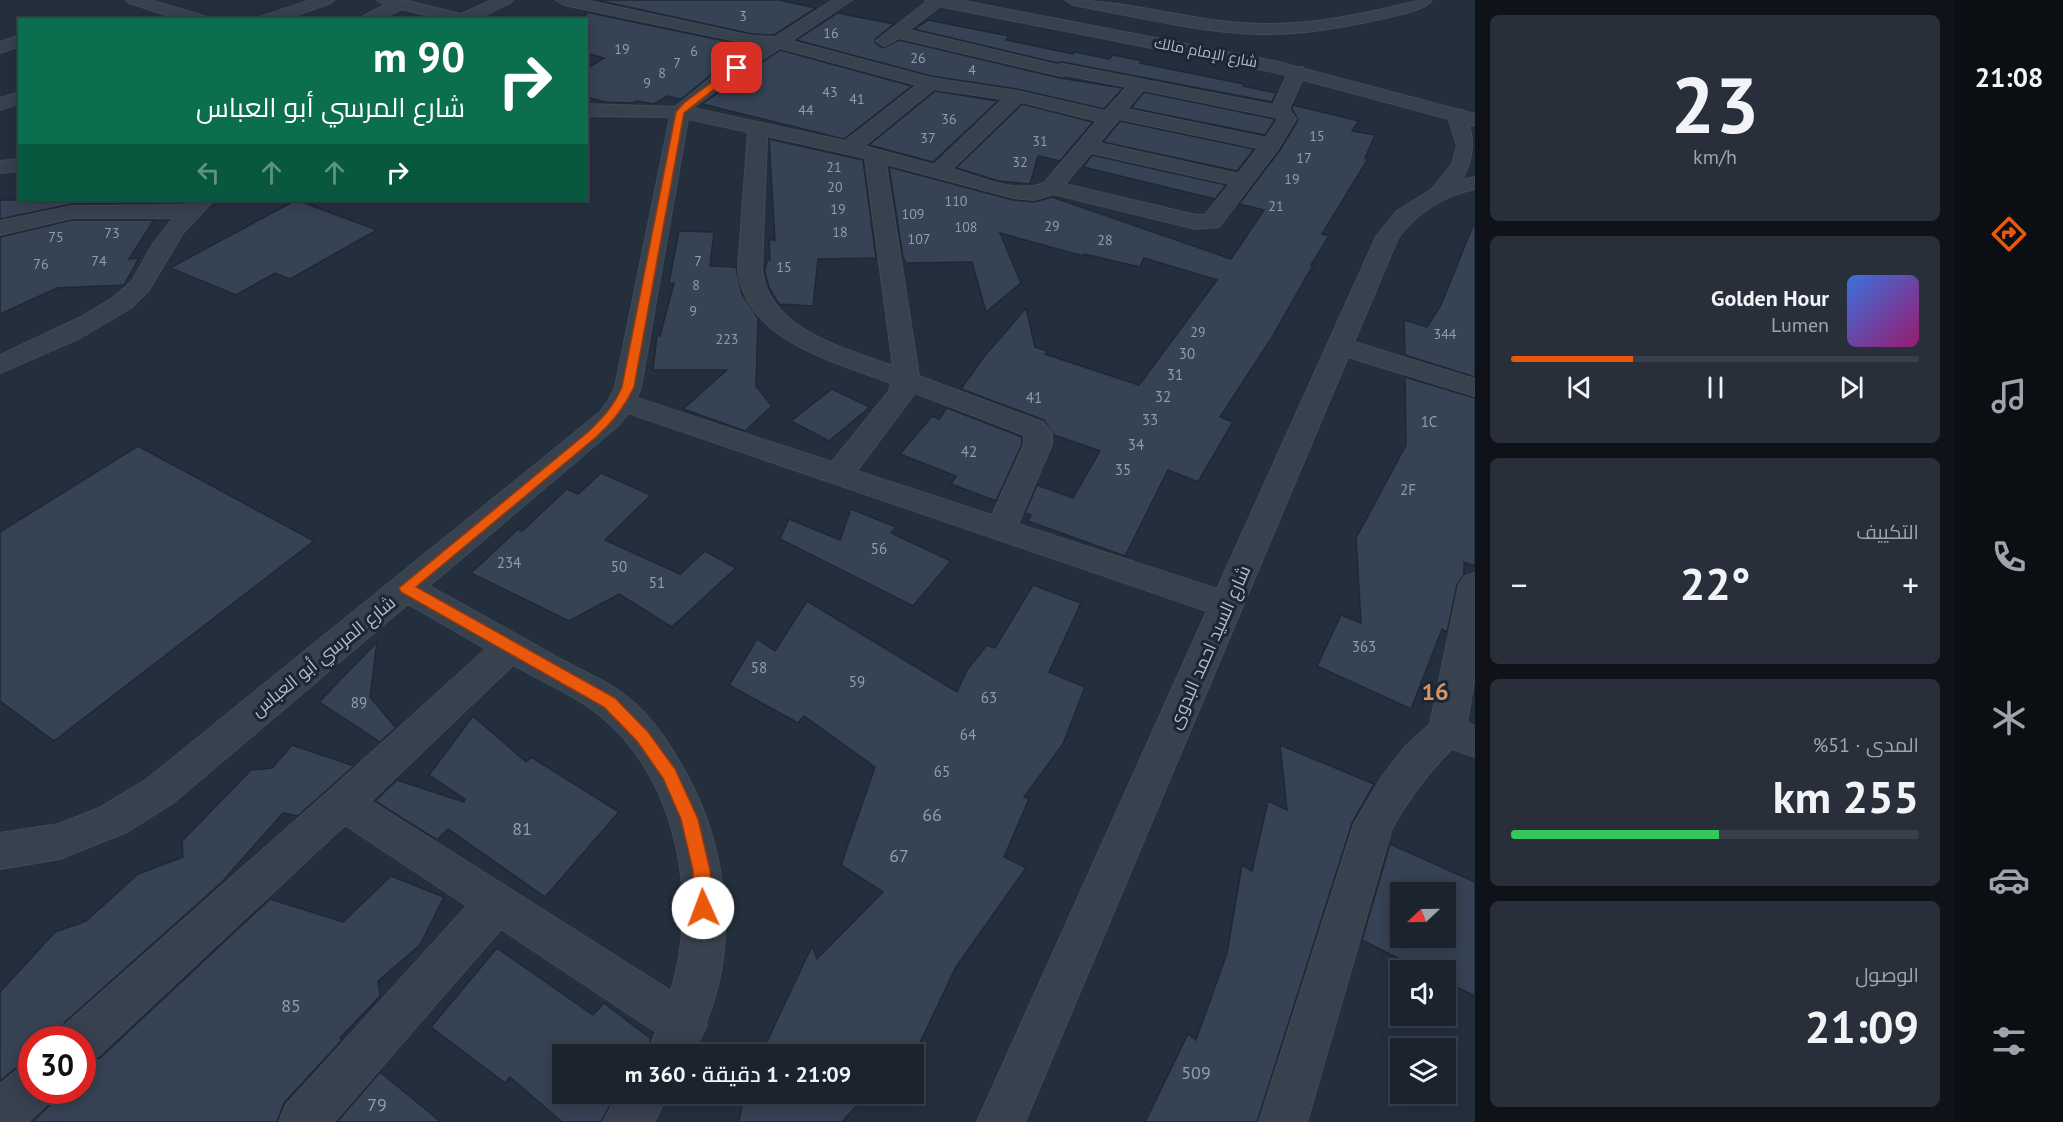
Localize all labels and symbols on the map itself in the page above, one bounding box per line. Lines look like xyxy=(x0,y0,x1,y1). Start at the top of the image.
house number: 3 xyxy=(739,7,747,25)
house number: 16 xyxy=(823,24,839,42)
street label: شارع الإمام مالك xyxy=(1152,33,1259,73)
house number: 19 xyxy=(614,40,630,58)
house number: 6 xyxy=(690,42,698,60)
pin xyxy=(711,42,762,93)
house number: 26 xyxy=(910,49,926,67)
house number: 7 xyxy=(673,54,681,72)
house number: 4 xyxy=(968,61,976,79)
house number: 8 xyxy=(658,64,666,82)
house number: 9 xyxy=(643,74,651,92)
house number: 43 xyxy=(822,83,838,101)
house number: 41 xyxy=(849,90,865,108)
house number: 44 xyxy=(798,101,814,119)
house number: 36 xyxy=(941,110,957,128)
house number: 15 xyxy=(1309,127,1325,145)
house number: 37 xyxy=(920,129,936,147)
house number: 31 xyxy=(1032,132,1048,150)
house number: 17 xyxy=(1296,149,1312,167)
house number: 32 xyxy=(1012,153,1028,171)
house number: 21 xyxy=(826,158,842,176)
house number: 19 xyxy=(1284,170,1300,188)
house number: 20 xyxy=(827,178,843,196)
house number: 110 xyxy=(945,192,968,210)
house number: 21 xyxy=(1268,197,1284,215)
house number: 19 xyxy=(830,200,846,218)
house number: 109 xyxy=(902,205,924,223)
house number: 29 xyxy=(1044,217,1060,235)
house number: 108 xyxy=(955,218,977,236)
house number: 18 xyxy=(832,223,848,241)
house number: 73 xyxy=(104,224,120,242)
house number: 75 xyxy=(48,228,64,246)
house number: 107 xyxy=(908,230,930,248)
house number: 28 xyxy=(1097,231,1113,249)
house number: 74 xyxy=(91,252,107,270)
house number: 7 xyxy=(694,252,702,270)
house number: 76 xyxy=(33,255,49,273)
house number: 15 xyxy=(776,258,792,276)
house number: 8 xyxy=(692,276,700,294)
house number: 9 xyxy=(689,302,697,320)
house number: 29 xyxy=(1190,323,1206,341)
house number: 344 xyxy=(1434,325,1457,343)
house number: 223 xyxy=(716,330,738,348)
house number: 30 xyxy=(1179,344,1195,363)
house number: 31 xyxy=(1167,365,1183,384)
house number: 32 xyxy=(1155,387,1171,406)
house number: 41 xyxy=(1026,388,1042,407)
house number: 33 xyxy=(1142,410,1158,429)
house number: 1C xyxy=(1421,412,1437,431)
house number: 34 xyxy=(1128,435,1144,454)
house number: 42 xyxy=(961,442,977,461)
house number: 35 xyxy=(1115,460,1131,479)
house number: 2F xyxy=(1400,480,1416,499)
house number: 56 xyxy=(871,539,887,558)
house number: 234 xyxy=(497,553,521,572)
house number: 50 xyxy=(611,557,627,576)
street label: شارع السيد احمد البدوى xyxy=(1163,562,1256,733)
house number: 51 xyxy=(649,573,665,592)
street label: شارع المرسي أبو العباس xyxy=(246,591,401,723)
house number: 363 xyxy=(1352,637,1376,656)
house number: 58 xyxy=(751,658,767,677)
house number: 59 xyxy=(849,672,865,691)
district label: 16 xyxy=(1421,676,1449,707)
house number: 63 xyxy=(981,688,997,707)
house number: 89 xyxy=(351,693,367,712)
house number: 64 xyxy=(960,725,976,744)
house number: 65 xyxy=(934,762,950,781)
house number: 66 xyxy=(922,803,942,826)
house number: 81 xyxy=(512,817,532,840)
house number: 67 xyxy=(889,844,909,867)
position arrow xyxy=(671,876,735,940)
north arrow xyxy=(1390,882,1456,948)
house number: 85 xyxy=(281,994,301,1017)
speed limit sign: 30 xyxy=(18,1026,96,1104)
house number: 509 xyxy=(1181,1061,1211,1084)
house number: 79 xyxy=(367,1093,387,1116)

